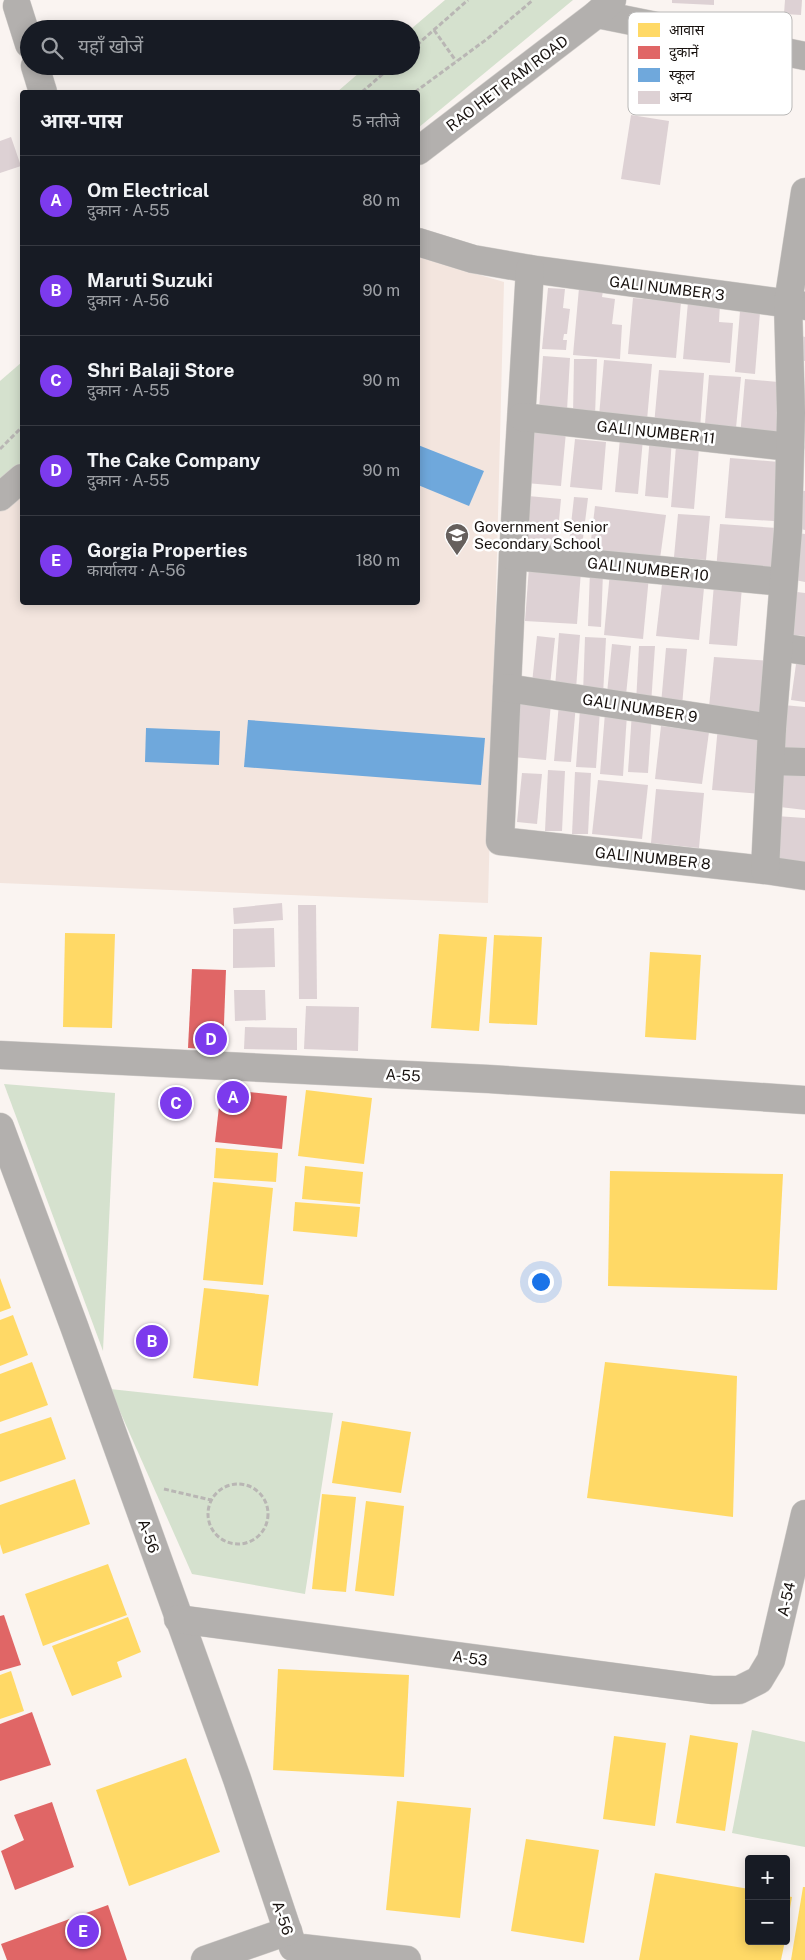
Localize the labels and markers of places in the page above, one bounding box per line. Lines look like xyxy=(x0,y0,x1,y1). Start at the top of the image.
place label: Government Senior Secondary School xyxy=(474,518,608,552)
school or university icon: Government Senior Secondary School xyxy=(444,522,470,556)
pin: D xyxy=(195,1020,227,1058)
pin: A xyxy=(217,1078,249,1116)
pin: C xyxy=(160,1084,192,1122)
pin: B xyxy=(136,1322,168,1360)
pin: E xyxy=(67,1912,99,1950)

